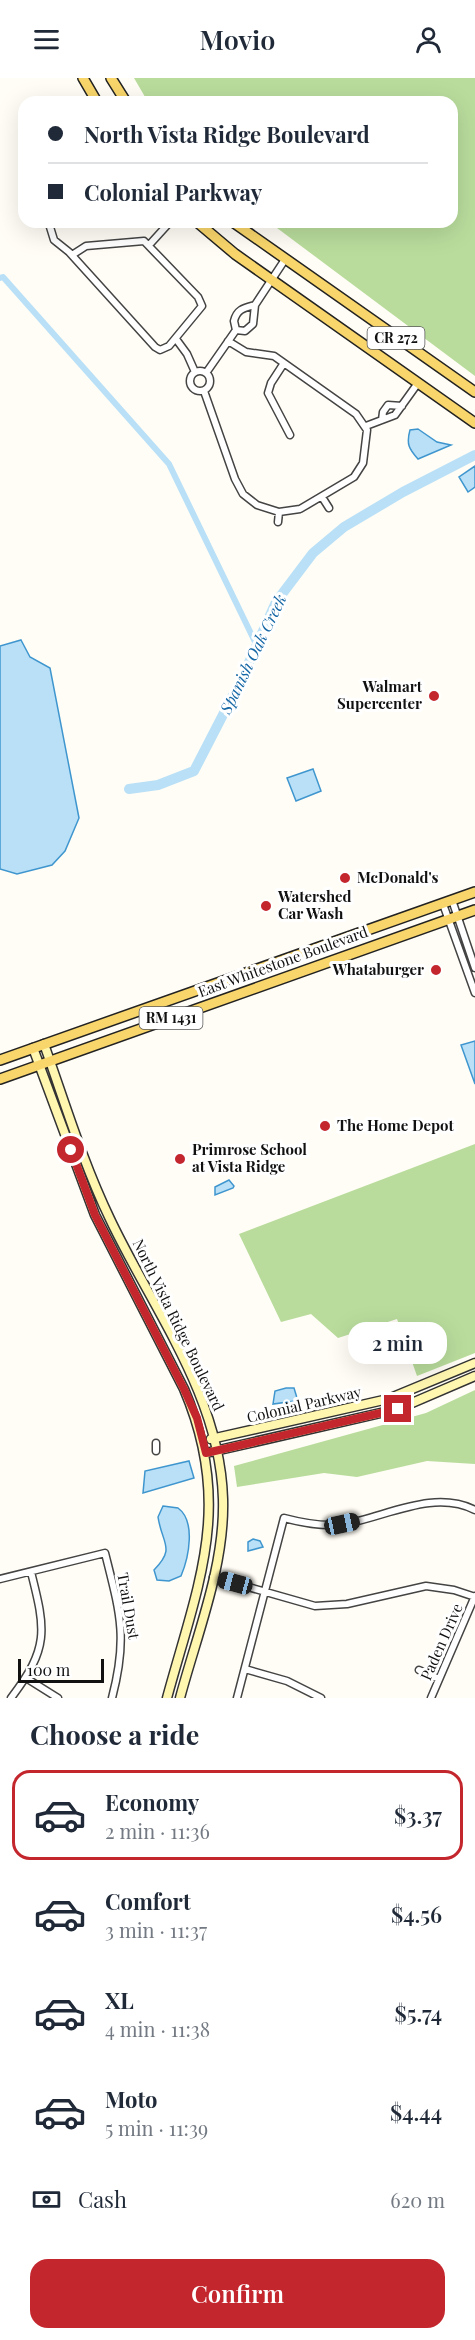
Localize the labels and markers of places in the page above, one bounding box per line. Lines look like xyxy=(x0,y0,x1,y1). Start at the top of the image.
place label: Walmart Supercenter xyxy=(337,676,423,713)
marker: Walmart Supercenter xyxy=(427,689,441,703)
place label: McDonald's xyxy=(357,867,439,887)
marker: McDonald's xyxy=(338,871,352,885)
place label: Watershed Car Wash xyxy=(277,886,352,923)
marker: Watershed Car Wash xyxy=(259,899,273,913)
place label: Whataburger xyxy=(331,959,424,979)
marker: Whataburger xyxy=(429,963,443,977)
place label: The Home Depot xyxy=(337,1115,455,1135)
marker: The Home Depot xyxy=(318,1119,332,1133)
place label: Primrose School at Vista Ridge xyxy=(192,1139,307,1176)
marker: Primrose School at Vista Ridge xyxy=(173,1152,187,1166)

